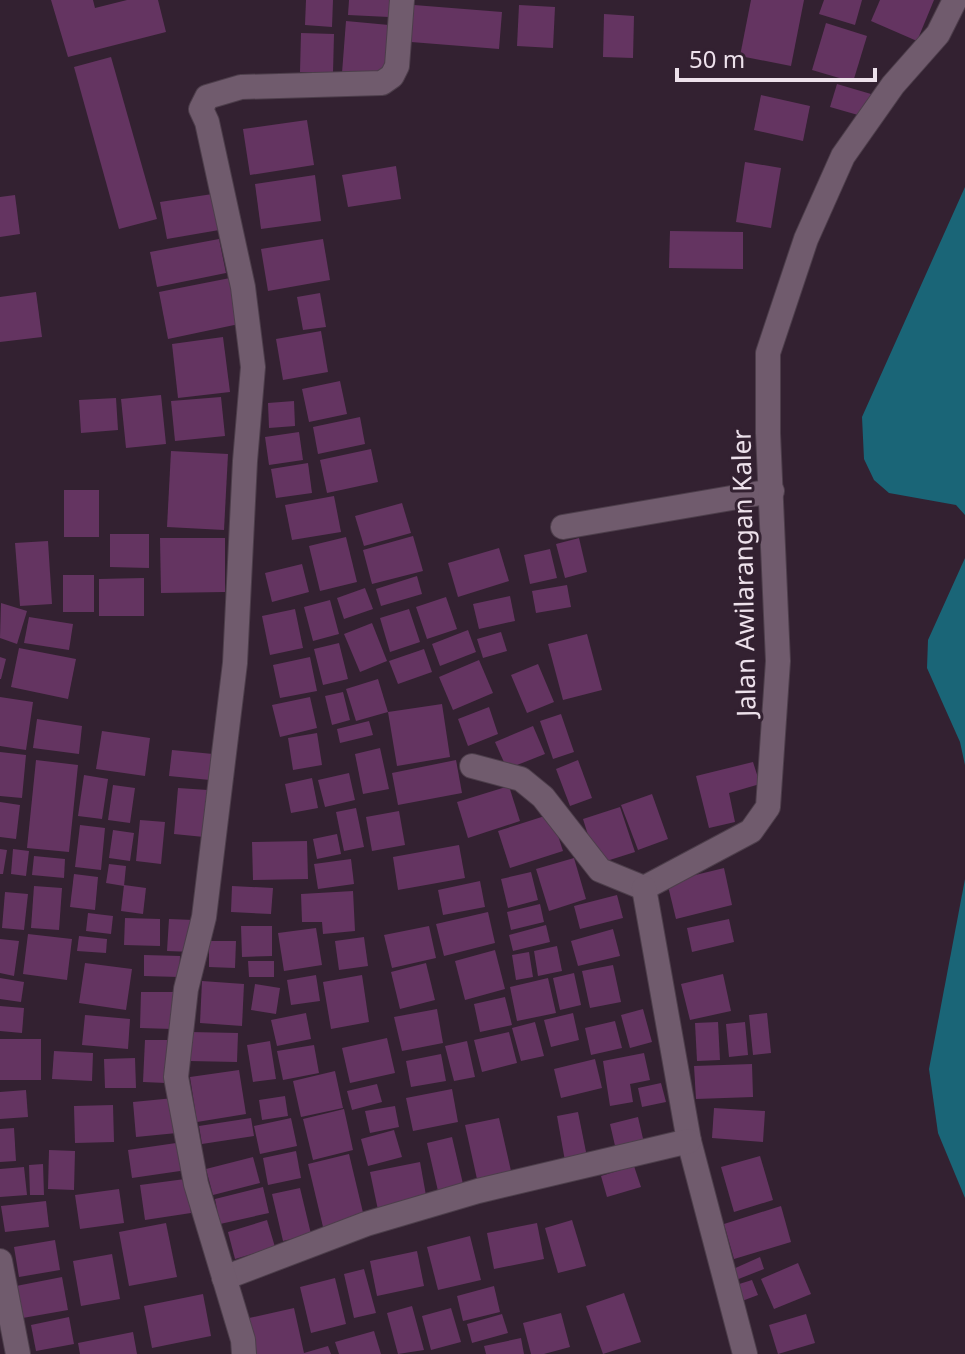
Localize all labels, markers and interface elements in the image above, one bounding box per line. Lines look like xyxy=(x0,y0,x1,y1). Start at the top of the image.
scale bar xyxy=(677,32,875,82)
text: 50 m xyxy=(689,42,745,75)
street label: Jalan Awilarangan Kaler xyxy=(722,428,764,720)

